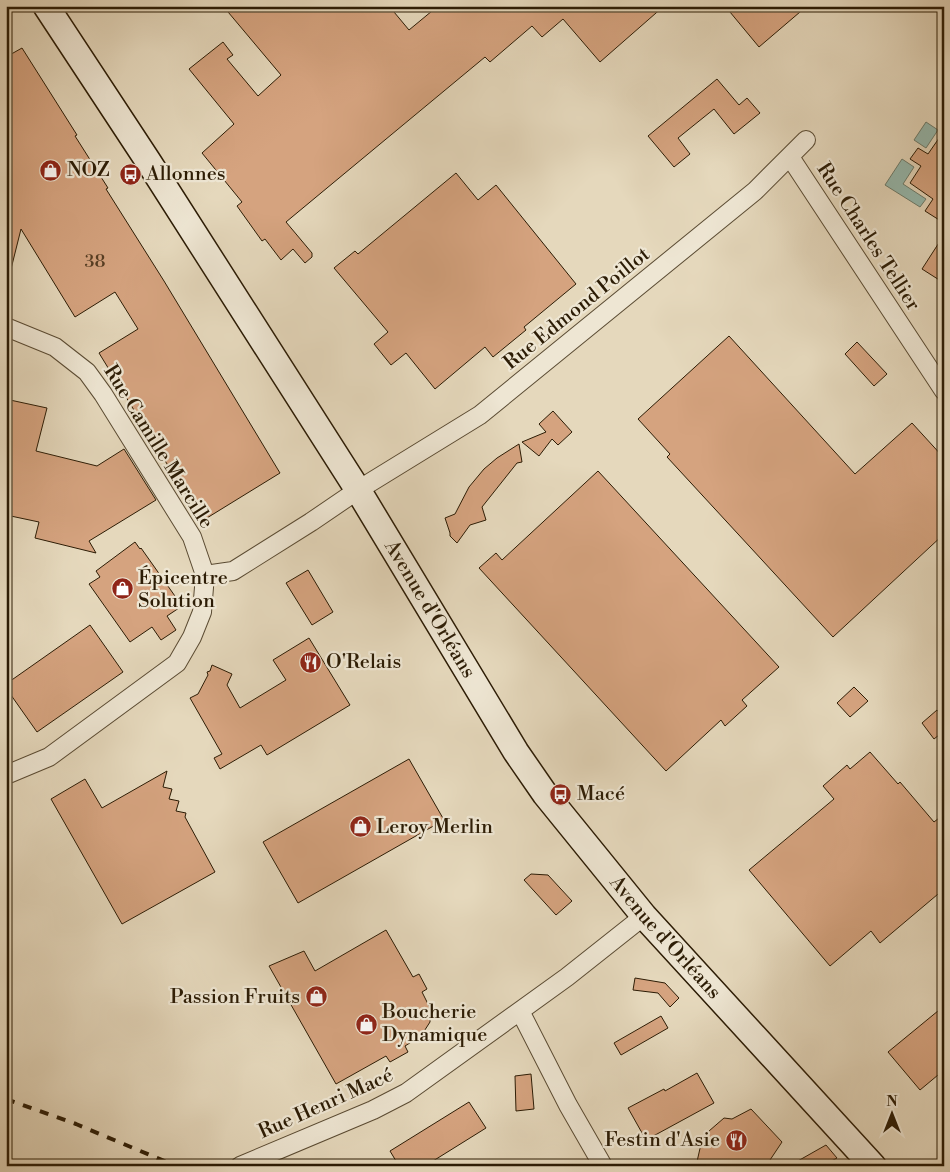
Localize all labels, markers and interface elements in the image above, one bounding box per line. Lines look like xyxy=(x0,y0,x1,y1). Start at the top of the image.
shop icon: NOZ xyxy=(39,158,63,182)
place label: NOZ xyxy=(67,158,110,183)
street label: Rue Charles Tellier xyxy=(811,158,926,316)
bus stop icon: Allonnes xyxy=(118,162,142,186)
place label: Allonnes xyxy=(145,162,226,187)
street label: Rue Edmond Poillot xyxy=(499,242,655,376)
house number: 38 xyxy=(85,250,105,273)
street label: Rue Camille Marcille xyxy=(98,361,218,533)
street label: Avenue d'Orléans xyxy=(378,535,481,683)
place label: Épicentre Solution xyxy=(138,565,228,614)
shop icon: Épicentre Solution xyxy=(110,577,134,601)
restaurant icon: O'Relais xyxy=(298,650,322,674)
place label: O'Relais xyxy=(326,650,401,675)
bus stop icon: Macé xyxy=(549,782,573,806)
place label: Macé xyxy=(577,782,625,807)
shop icon: Leroy Merlin xyxy=(348,815,372,839)
place label: Leroy Merlin xyxy=(376,815,493,840)
street label: Avenue d'Orléans xyxy=(603,870,726,1004)
place label: Passion Fruits xyxy=(170,985,300,1010)
shop icon: Passion Fruits xyxy=(304,985,328,1009)
place label: Boucherie Dynamique xyxy=(381,1000,487,1048)
shop icon: Boucherie Dynamique xyxy=(354,1012,378,1036)
street label: Rue Henri Macé xyxy=(255,1063,397,1145)
north arrow xyxy=(868,1090,918,1140)
text: N xyxy=(886,1093,898,1111)
place label: Festin d'Asie xyxy=(604,1128,720,1153)
restaurant icon: Festin d'Asie xyxy=(724,1128,748,1152)

